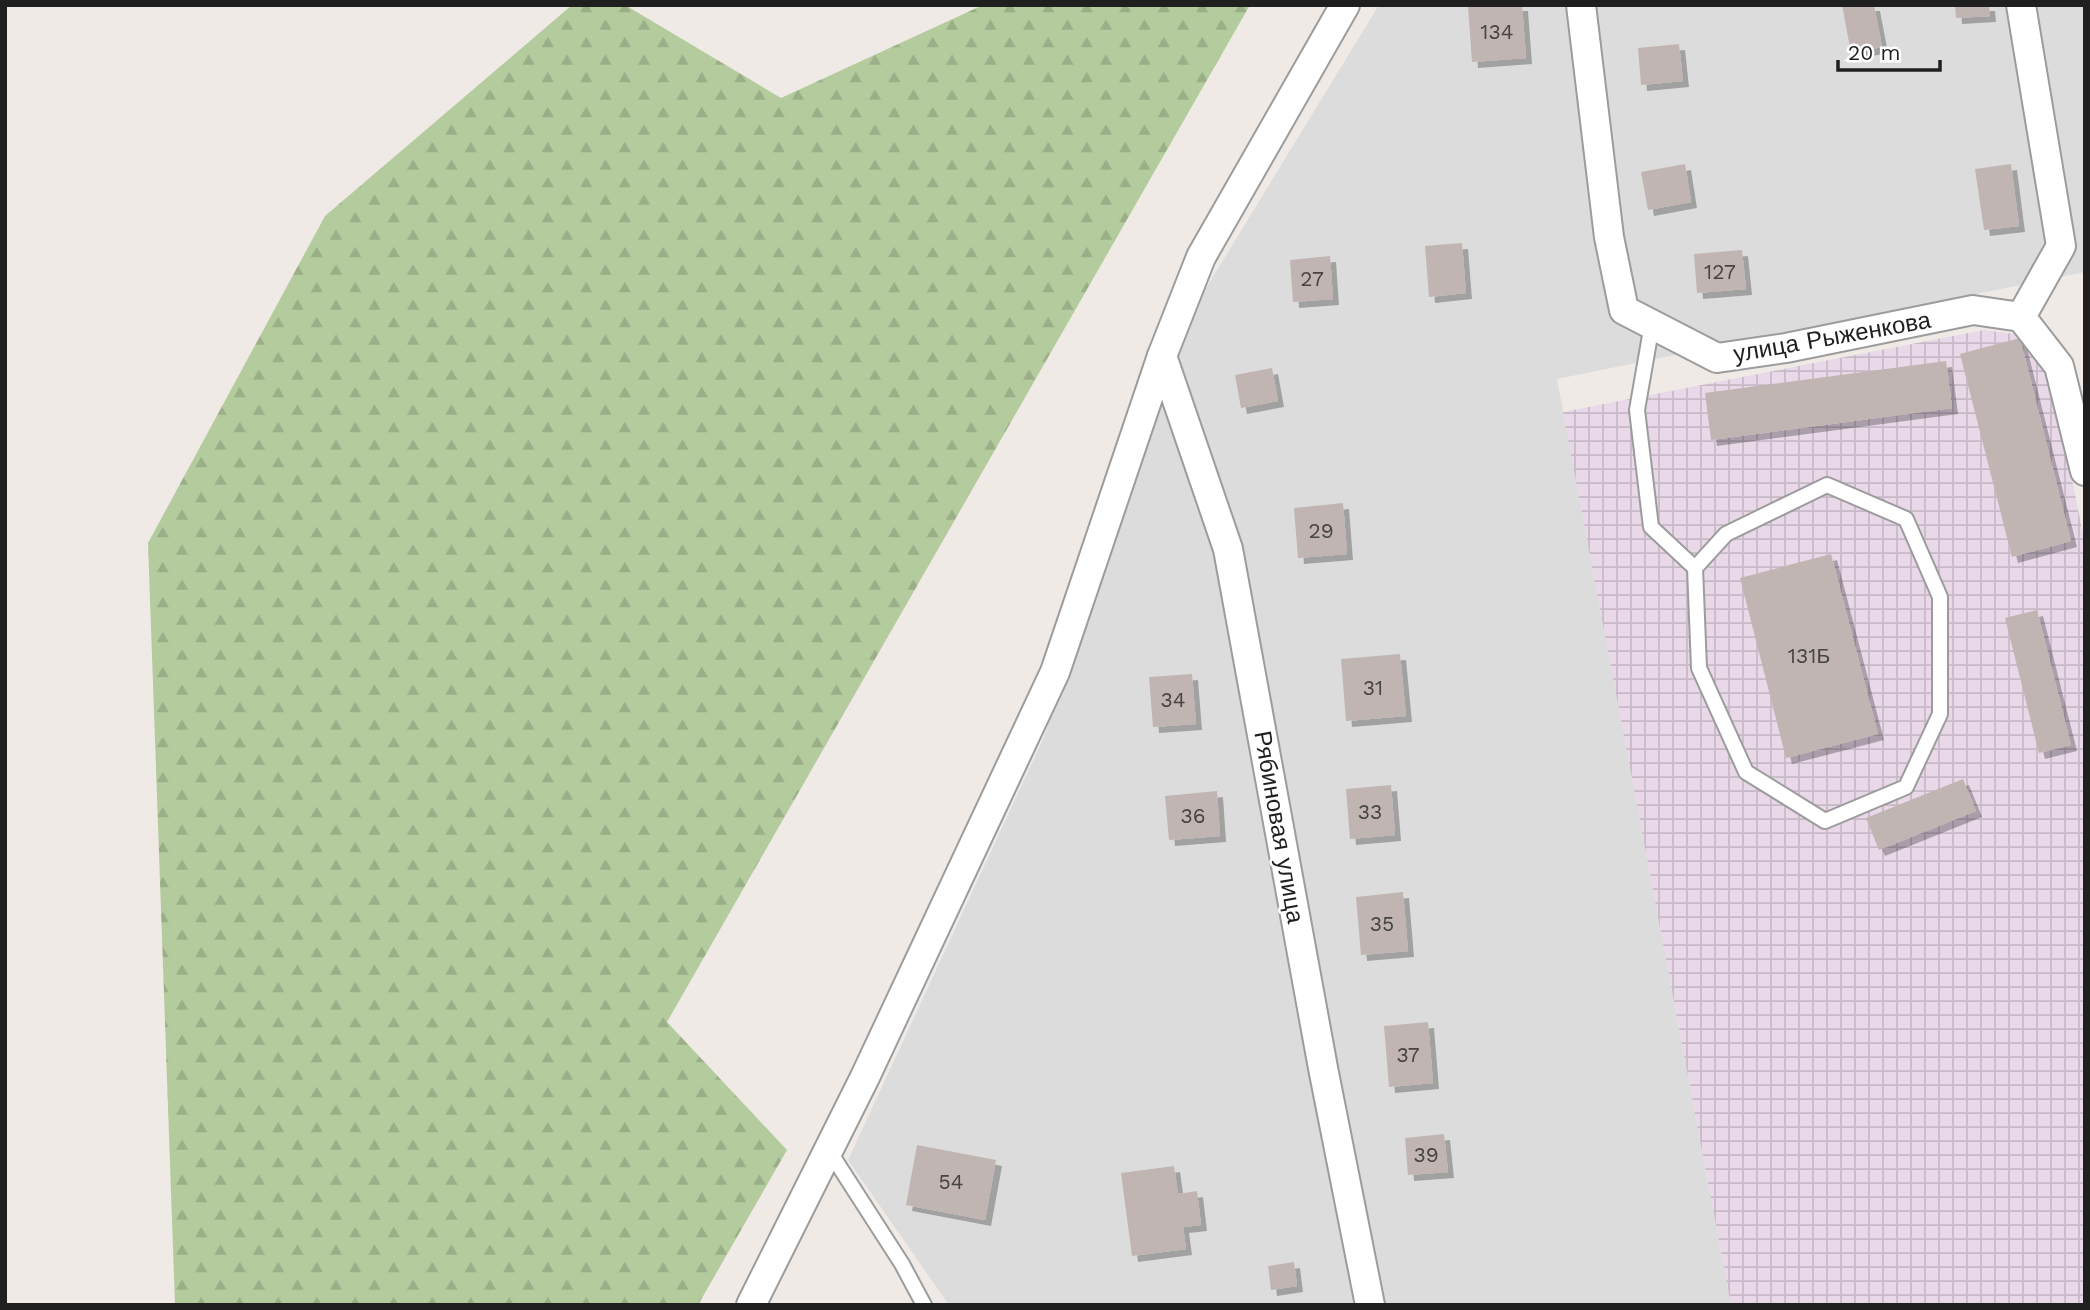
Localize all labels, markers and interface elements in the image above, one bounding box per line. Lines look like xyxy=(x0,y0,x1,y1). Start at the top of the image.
house number: 134 xyxy=(1480,19,1514,44)
scale bar xyxy=(1838,28,1940,72)
text: 20 m xyxy=(1848,40,1900,65)
house number: 127 xyxy=(1704,259,1736,284)
house number: 27 xyxy=(1300,266,1324,291)
street label: улица Рыженкова xyxy=(1731,306,1934,368)
house number: 29 xyxy=(1308,518,1334,543)
house number: 131Б xyxy=(1788,643,1830,668)
house number: 31 xyxy=(1363,675,1383,700)
house number: 34 xyxy=(1160,687,1186,712)
street label: Рябиновая улица xyxy=(1248,729,1310,926)
house number: 33 xyxy=(1358,799,1382,824)
house number: 36 xyxy=(1180,803,1206,828)
house number: 35 xyxy=(1370,911,1394,936)
house number: 37 xyxy=(1396,1042,1420,1067)
house number: 39 xyxy=(1413,1142,1439,1167)
house number: 54 xyxy=(938,1169,964,1194)

